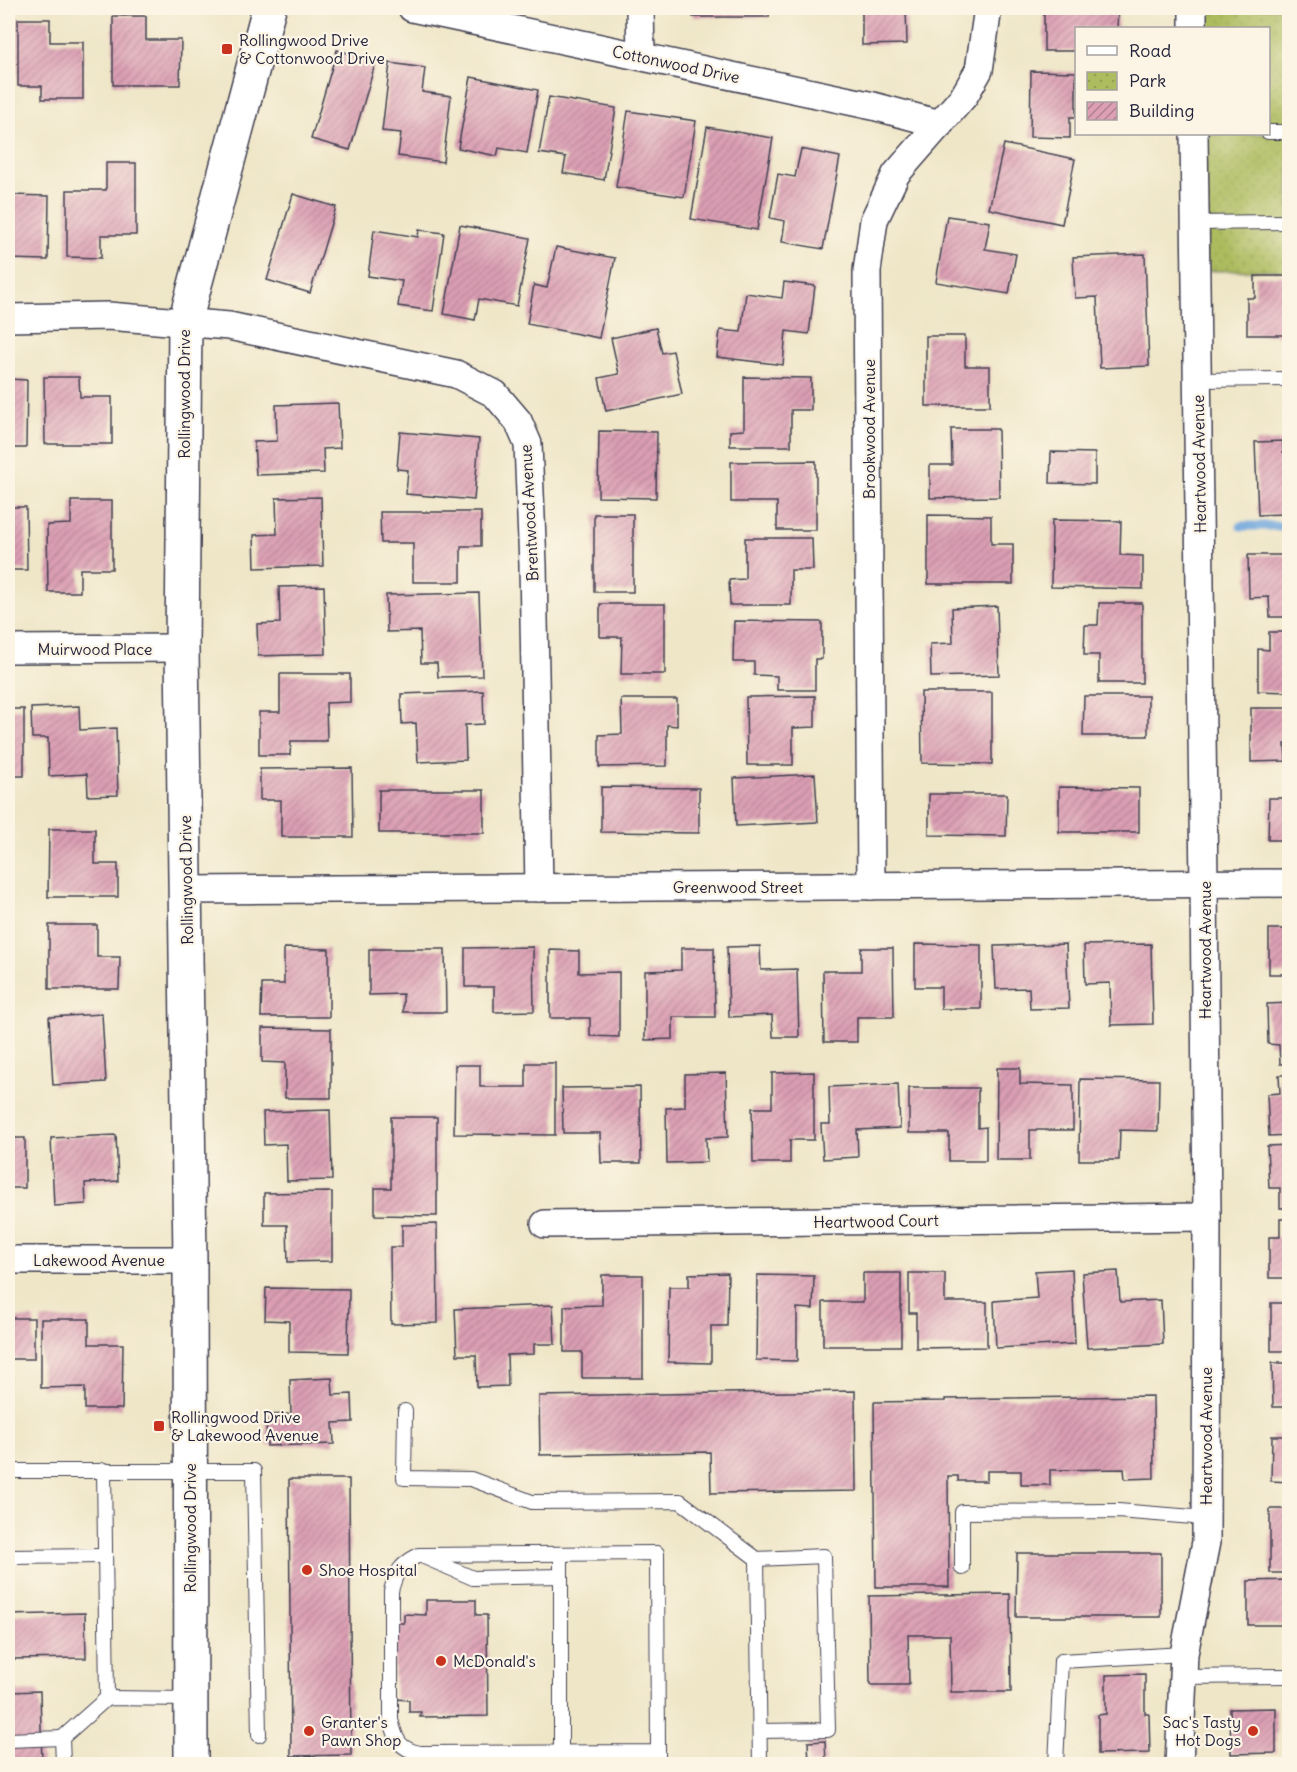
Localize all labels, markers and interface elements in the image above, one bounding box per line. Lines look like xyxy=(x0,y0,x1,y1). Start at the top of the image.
legend xyxy=(1075,27,1270,135)
place label: Rollingwood Drive & Cottonwood Drive xyxy=(239,30,385,68)
text: Road xyxy=(1129,39,1172,62)
street label: Cottonwood Drive xyxy=(610,41,742,87)
marker: Rollingwood Drive & Cottonwood Drive xyxy=(220,42,234,56)
text: Park xyxy=(1129,69,1166,92)
text: Building xyxy=(1129,99,1194,122)
street label: Rollingwood Drive xyxy=(174,329,194,459)
street label: Brookwood Avenue xyxy=(859,359,879,499)
street label: Heartwood Avenue xyxy=(1188,395,1210,533)
street label: Brentwood Avenue xyxy=(515,444,543,582)
street label: Muirwood Place xyxy=(38,639,152,659)
street label: Rollingwood Drive xyxy=(175,815,197,945)
street label: Greenwood Street xyxy=(673,877,804,897)
street label: Heartwood Avenue xyxy=(1195,881,1215,1019)
street label: Heartwood Court xyxy=(813,1210,939,1232)
street label: Lakewood Avenue xyxy=(33,1250,165,1270)
street label: Heartwood Avenue xyxy=(1196,1367,1216,1505)
place label: Rollingwood Drive & Lakewood Avenue xyxy=(171,1407,319,1445)
marker: Rollingwood Drive & Lakewood Avenue xyxy=(152,1419,166,1433)
street label: Rollingwood Drive xyxy=(180,1463,200,1593)
place label: Shoe Hospital xyxy=(319,1560,417,1580)
marker: Shoe Hospital xyxy=(300,1563,314,1577)
place label: McDonald's xyxy=(453,1651,536,1671)
marker: McDonald's xyxy=(434,1654,448,1668)
place label: Granter's Pawn Shop xyxy=(321,1712,401,1750)
place label: Sac's Tasty Hot Dogs xyxy=(1163,1712,1241,1750)
marker: Granter's Pawn Shop xyxy=(302,1724,316,1738)
marker: Sac's Tasty Hot Dogs xyxy=(1246,1724,1260,1738)

